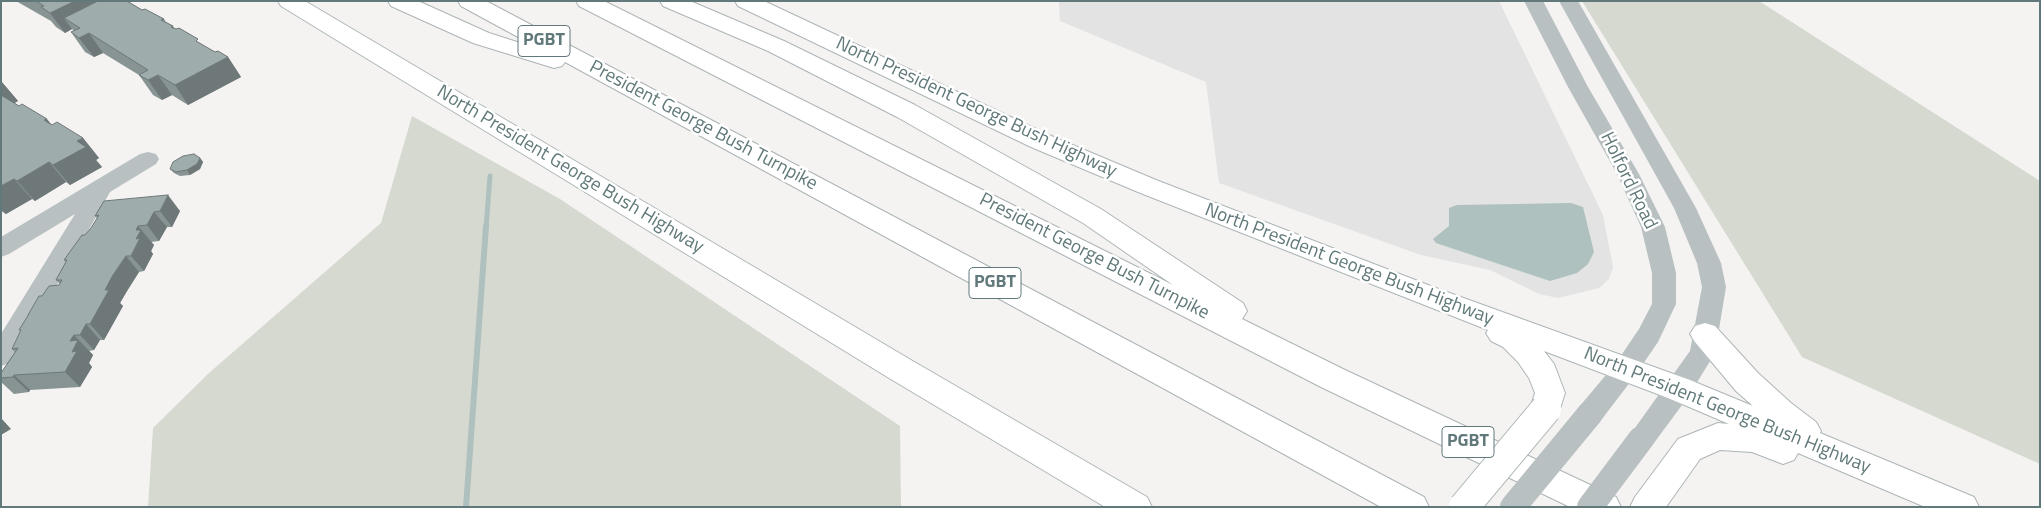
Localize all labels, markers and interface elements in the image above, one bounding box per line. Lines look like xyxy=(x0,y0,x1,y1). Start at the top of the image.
road number: PGBT xyxy=(518,26,570,56)
street label: North President George Bush Highway xyxy=(832,33,1120,183)
street label: President George Bush Turnpike xyxy=(585,56,821,196)
street label: North President George Bush Highway xyxy=(432,81,708,259)
street label: Holford Road xyxy=(1595,129,1661,233)
street label: President George Bush Turnpike xyxy=(975,189,1213,325)
street label: North President George Bush Highway xyxy=(1201,199,1497,331)
road number: PGBT xyxy=(969,268,1021,298)
street label: North President George Bush Highway xyxy=(1580,343,1874,479)
road number: PGBT xyxy=(1442,427,1494,458)

